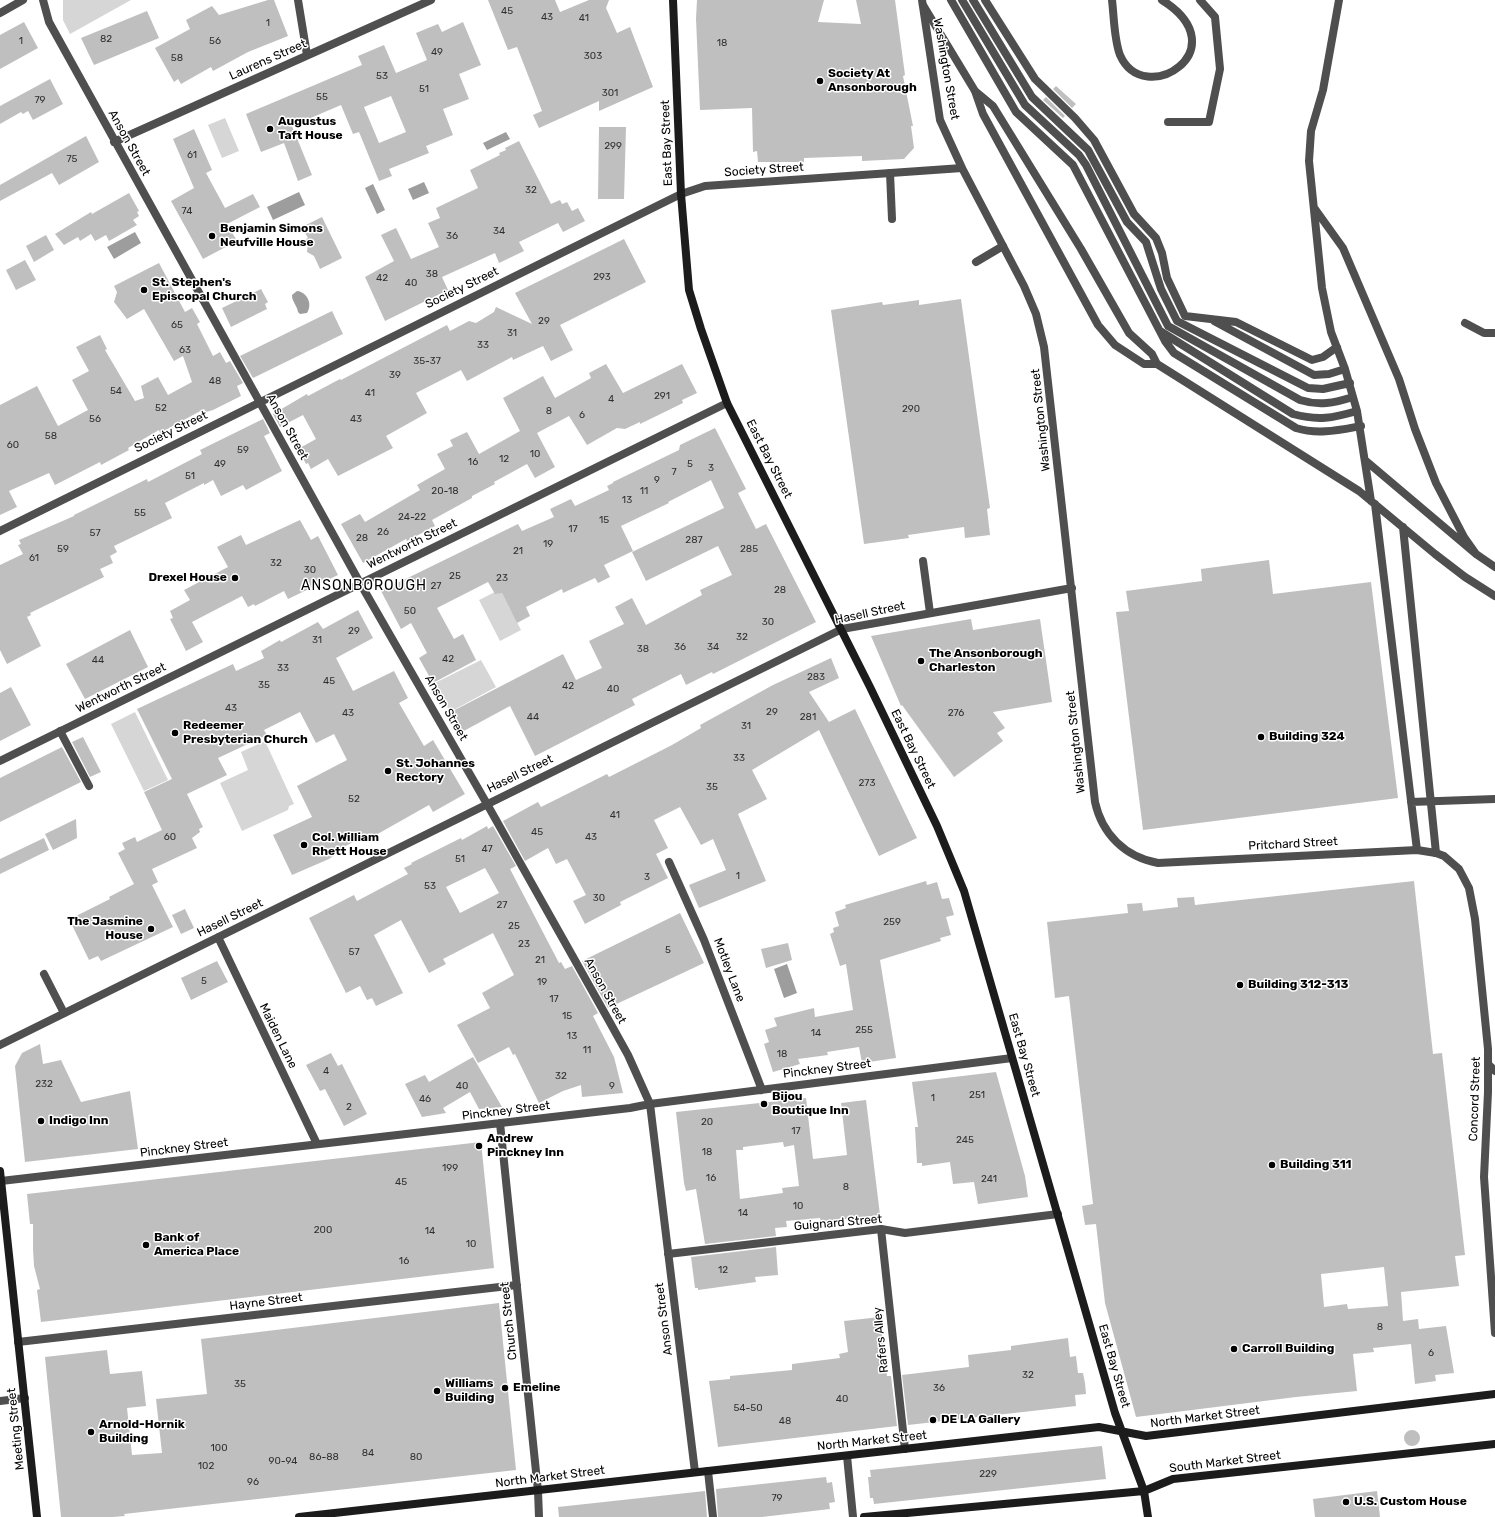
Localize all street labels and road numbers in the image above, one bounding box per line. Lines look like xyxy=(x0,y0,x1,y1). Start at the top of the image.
street label: Washington Street xyxy=(930,17,962,121)
street label: Laurens Street xyxy=(227,37,309,83)
street label: East Bay Street xyxy=(658,100,676,186)
street label: Anson Street xyxy=(105,107,153,179)
street label: Society Street xyxy=(724,160,804,180)
street label: Society Street xyxy=(423,264,501,312)
street label: Washington Street xyxy=(1028,368,1054,472)
street label: Anson Street xyxy=(263,391,311,463)
street label: Society Street xyxy=(132,408,210,456)
street label: East Bay Street xyxy=(743,417,795,501)
street label: Wentworth Street xyxy=(365,516,459,572)
street label: Hasell Street xyxy=(834,599,906,627)
street label: Wentworth Street xyxy=(74,660,168,716)
street label: Anson Street xyxy=(421,673,471,743)
street label: Washington Street xyxy=(1063,690,1089,794)
street label: East Bay Street xyxy=(888,707,938,791)
street label: Hasell Street xyxy=(485,752,555,796)
street label: Pritchard Street xyxy=(1248,834,1338,854)
street label: Hasell Street xyxy=(195,896,265,940)
street label: Motley Lane xyxy=(710,936,748,1004)
street label: Anson Street xyxy=(581,955,629,1027)
street label: Maiden Lane xyxy=(256,1001,300,1071)
street label: East Bay Street xyxy=(1005,1011,1043,1099)
street label: Pinckney Street xyxy=(782,1056,872,1082)
street label: Concord Street xyxy=(1466,1056,1484,1142)
street label: Pinckney Street xyxy=(461,1098,551,1124)
street label: Pinckney Street xyxy=(139,1135,229,1161)
street label: Guignard Street xyxy=(793,1212,883,1234)
street label: Church Street xyxy=(498,1281,520,1361)
street label: Anson Street xyxy=(652,1282,676,1356)
street label: Hayne Street xyxy=(229,1290,303,1314)
street label: Rafers Alley xyxy=(870,1306,892,1374)
street label: East Bay Street xyxy=(1095,1322,1133,1410)
street label: Meeting Street xyxy=(5,1387,27,1471)
street label: North Market Street xyxy=(1149,1403,1261,1431)
street label: North Market Street xyxy=(816,1428,928,1454)
street label: South Market Street xyxy=(1168,1448,1282,1476)
street label: North Market Street xyxy=(494,1463,606,1491)

